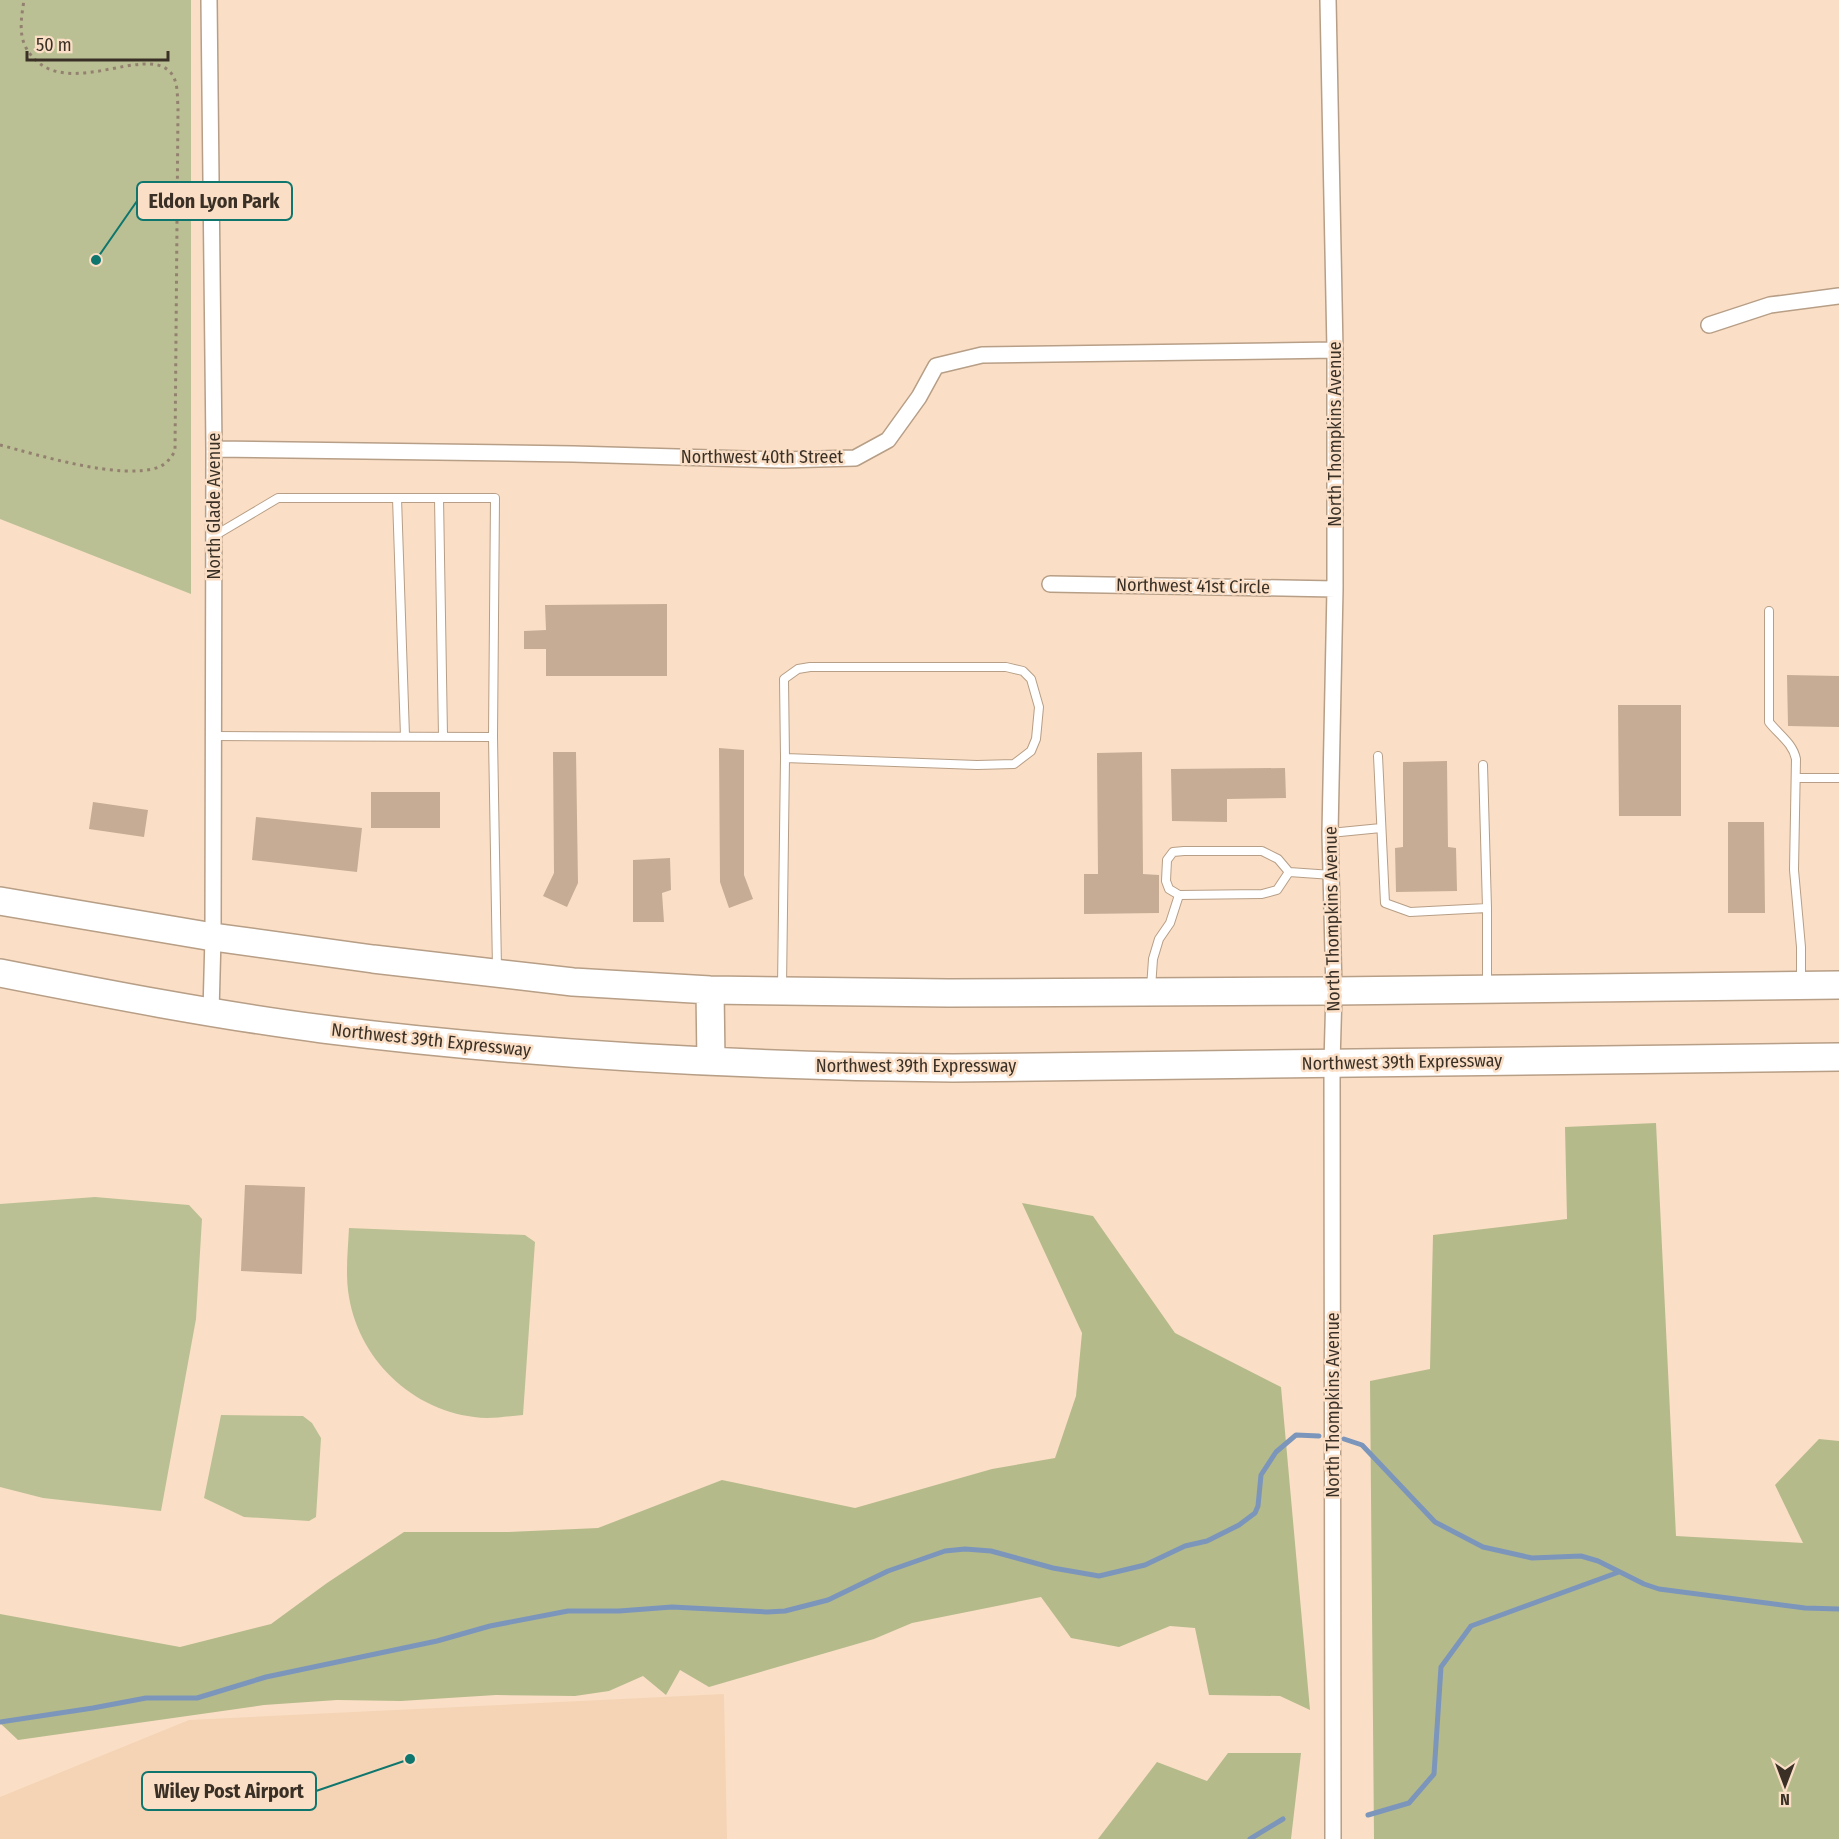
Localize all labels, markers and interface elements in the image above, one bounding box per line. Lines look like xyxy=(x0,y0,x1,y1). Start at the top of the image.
scale bar xyxy=(27,24,168,62)
text: 50 m xyxy=(36,34,72,56)
callout: Eldon Lyon Park xyxy=(137,182,292,220)
text: Eldon Lyon Park xyxy=(149,189,280,213)
street label: North Thompkins Avenue xyxy=(1324,341,1346,527)
street label: North Glade Avenue xyxy=(203,432,225,579)
street label: Northwest 40th Street xyxy=(681,446,843,468)
street label: Northwest 41st Circle xyxy=(1116,574,1270,598)
street label: North Thompkins Avenue xyxy=(1319,826,1345,1012)
street label: Northwest 39th Expressway xyxy=(330,1019,532,1061)
street label: Northwest 39th Expressway xyxy=(1302,1049,1502,1075)
street label: Northwest 39th Expressway xyxy=(816,1055,1016,1077)
street label: North Thompkins Avenue xyxy=(1322,1312,1344,1498)
north arrow xyxy=(1755,1755,1815,1815)
callout: Wiley Post Airport xyxy=(142,1772,316,1810)
text: Wiley Post Airport xyxy=(154,1779,305,1803)
text: N xyxy=(1780,1790,1790,1809)

